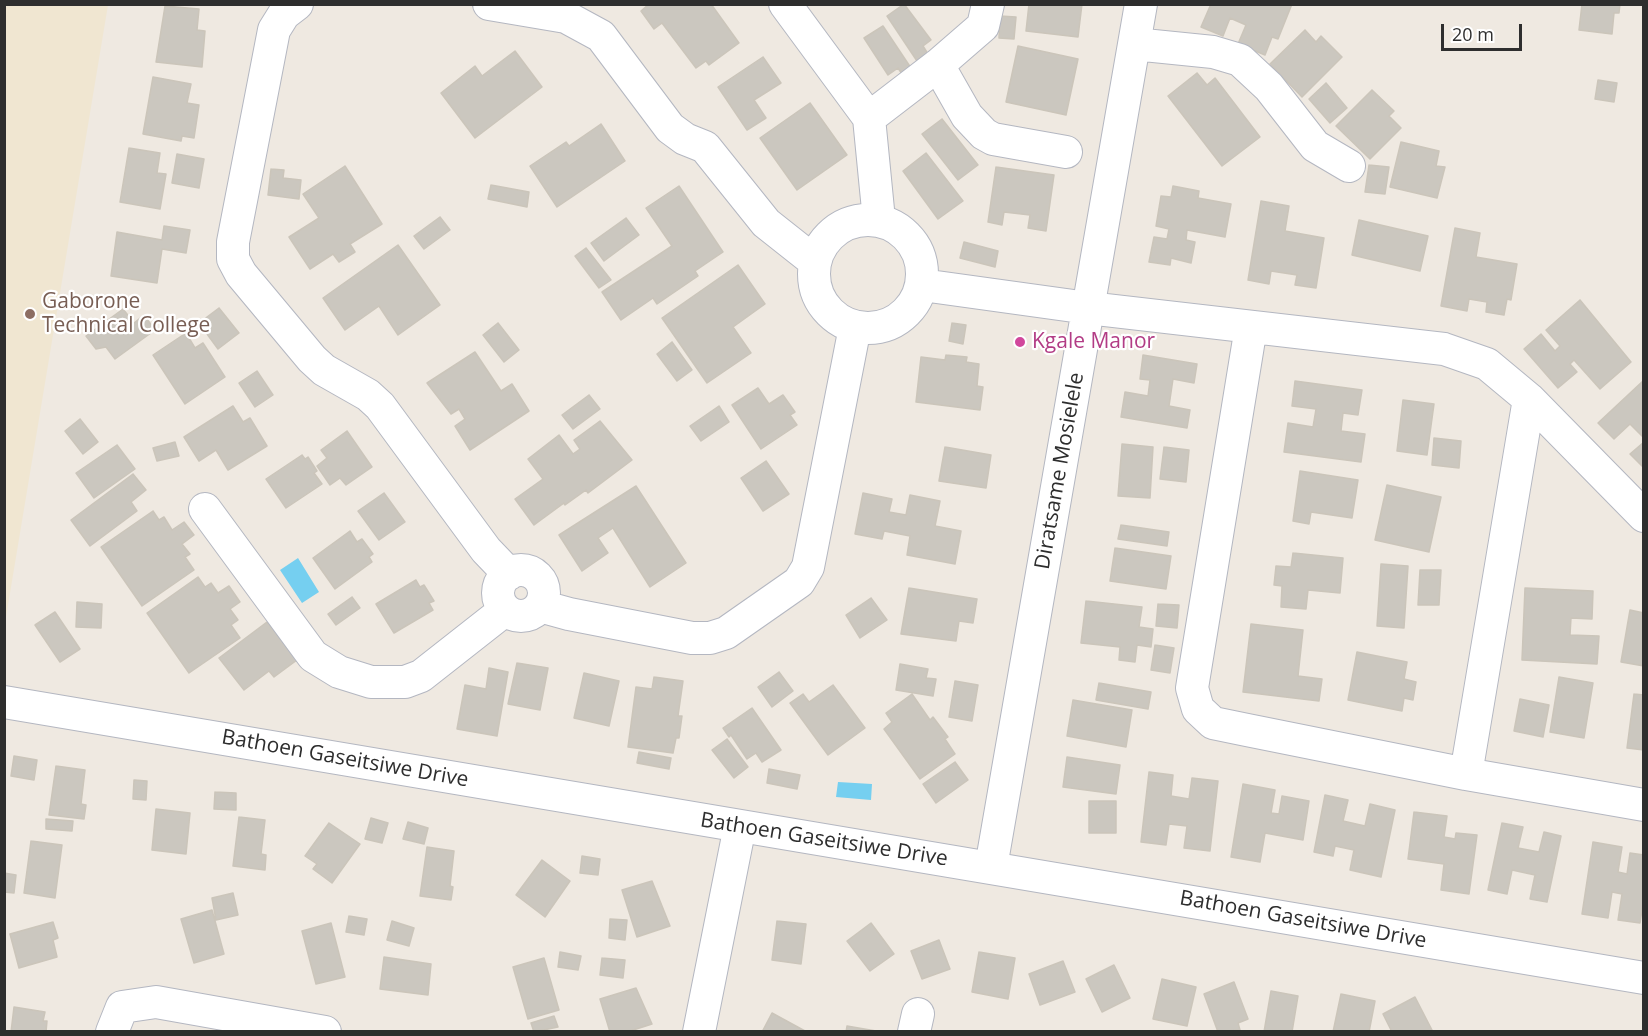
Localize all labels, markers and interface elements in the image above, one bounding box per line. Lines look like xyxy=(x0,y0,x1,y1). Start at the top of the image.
scale bar xyxy=(1444,12,1525,50)
text: 20 m xyxy=(1452,22,1494,46)
place label: Gaborone Technical College xyxy=(42,289,210,339)
marker: Gaborone Technical College xyxy=(23,307,37,321)
place label: Kgale Manor xyxy=(1032,329,1155,355)
marker: Kgale Manor xyxy=(1013,335,1027,349)
street label: Diratsame Mosielele xyxy=(1030,371,1090,571)
street label: Bathoen Gaseitsiwe Drive xyxy=(220,725,470,793)
street label: Bathoen Gaseitsiwe Drive xyxy=(699,808,949,872)
street label: Bathoen Gaseitsiwe Drive xyxy=(1178,886,1428,954)

